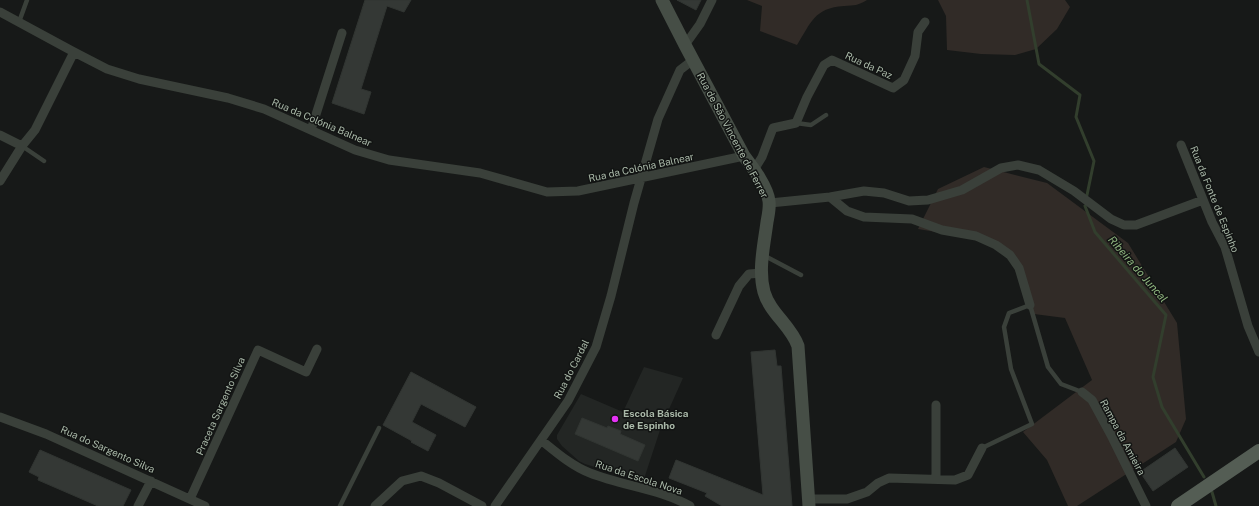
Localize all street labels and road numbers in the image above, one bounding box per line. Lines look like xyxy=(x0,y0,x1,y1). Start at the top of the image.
street label: Rua da Paz xyxy=(843,49,895,81)
street label: Rua de São Vincente de Ferrer xyxy=(695,70,771,200)
street label: Rua da Colónia Balnear xyxy=(270,95,374,149)
street label: Rua da Fonte de Espinho xyxy=(1188,144,1242,254)
street label: Rua da Colónia Balnear xyxy=(587,150,695,184)
street label: Rua do Cardal xyxy=(551,337,591,401)
street label: Praceta Sargento Silva xyxy=(193,355,247,457)
street label: Rampa da Amieira xyxy=(1098,397,1148,477)
street label: Rua do Sargento Silva xyxy=(59,423,157,475)
street label: Rua da Escola Nova xyxy=(594,457,684,497)

